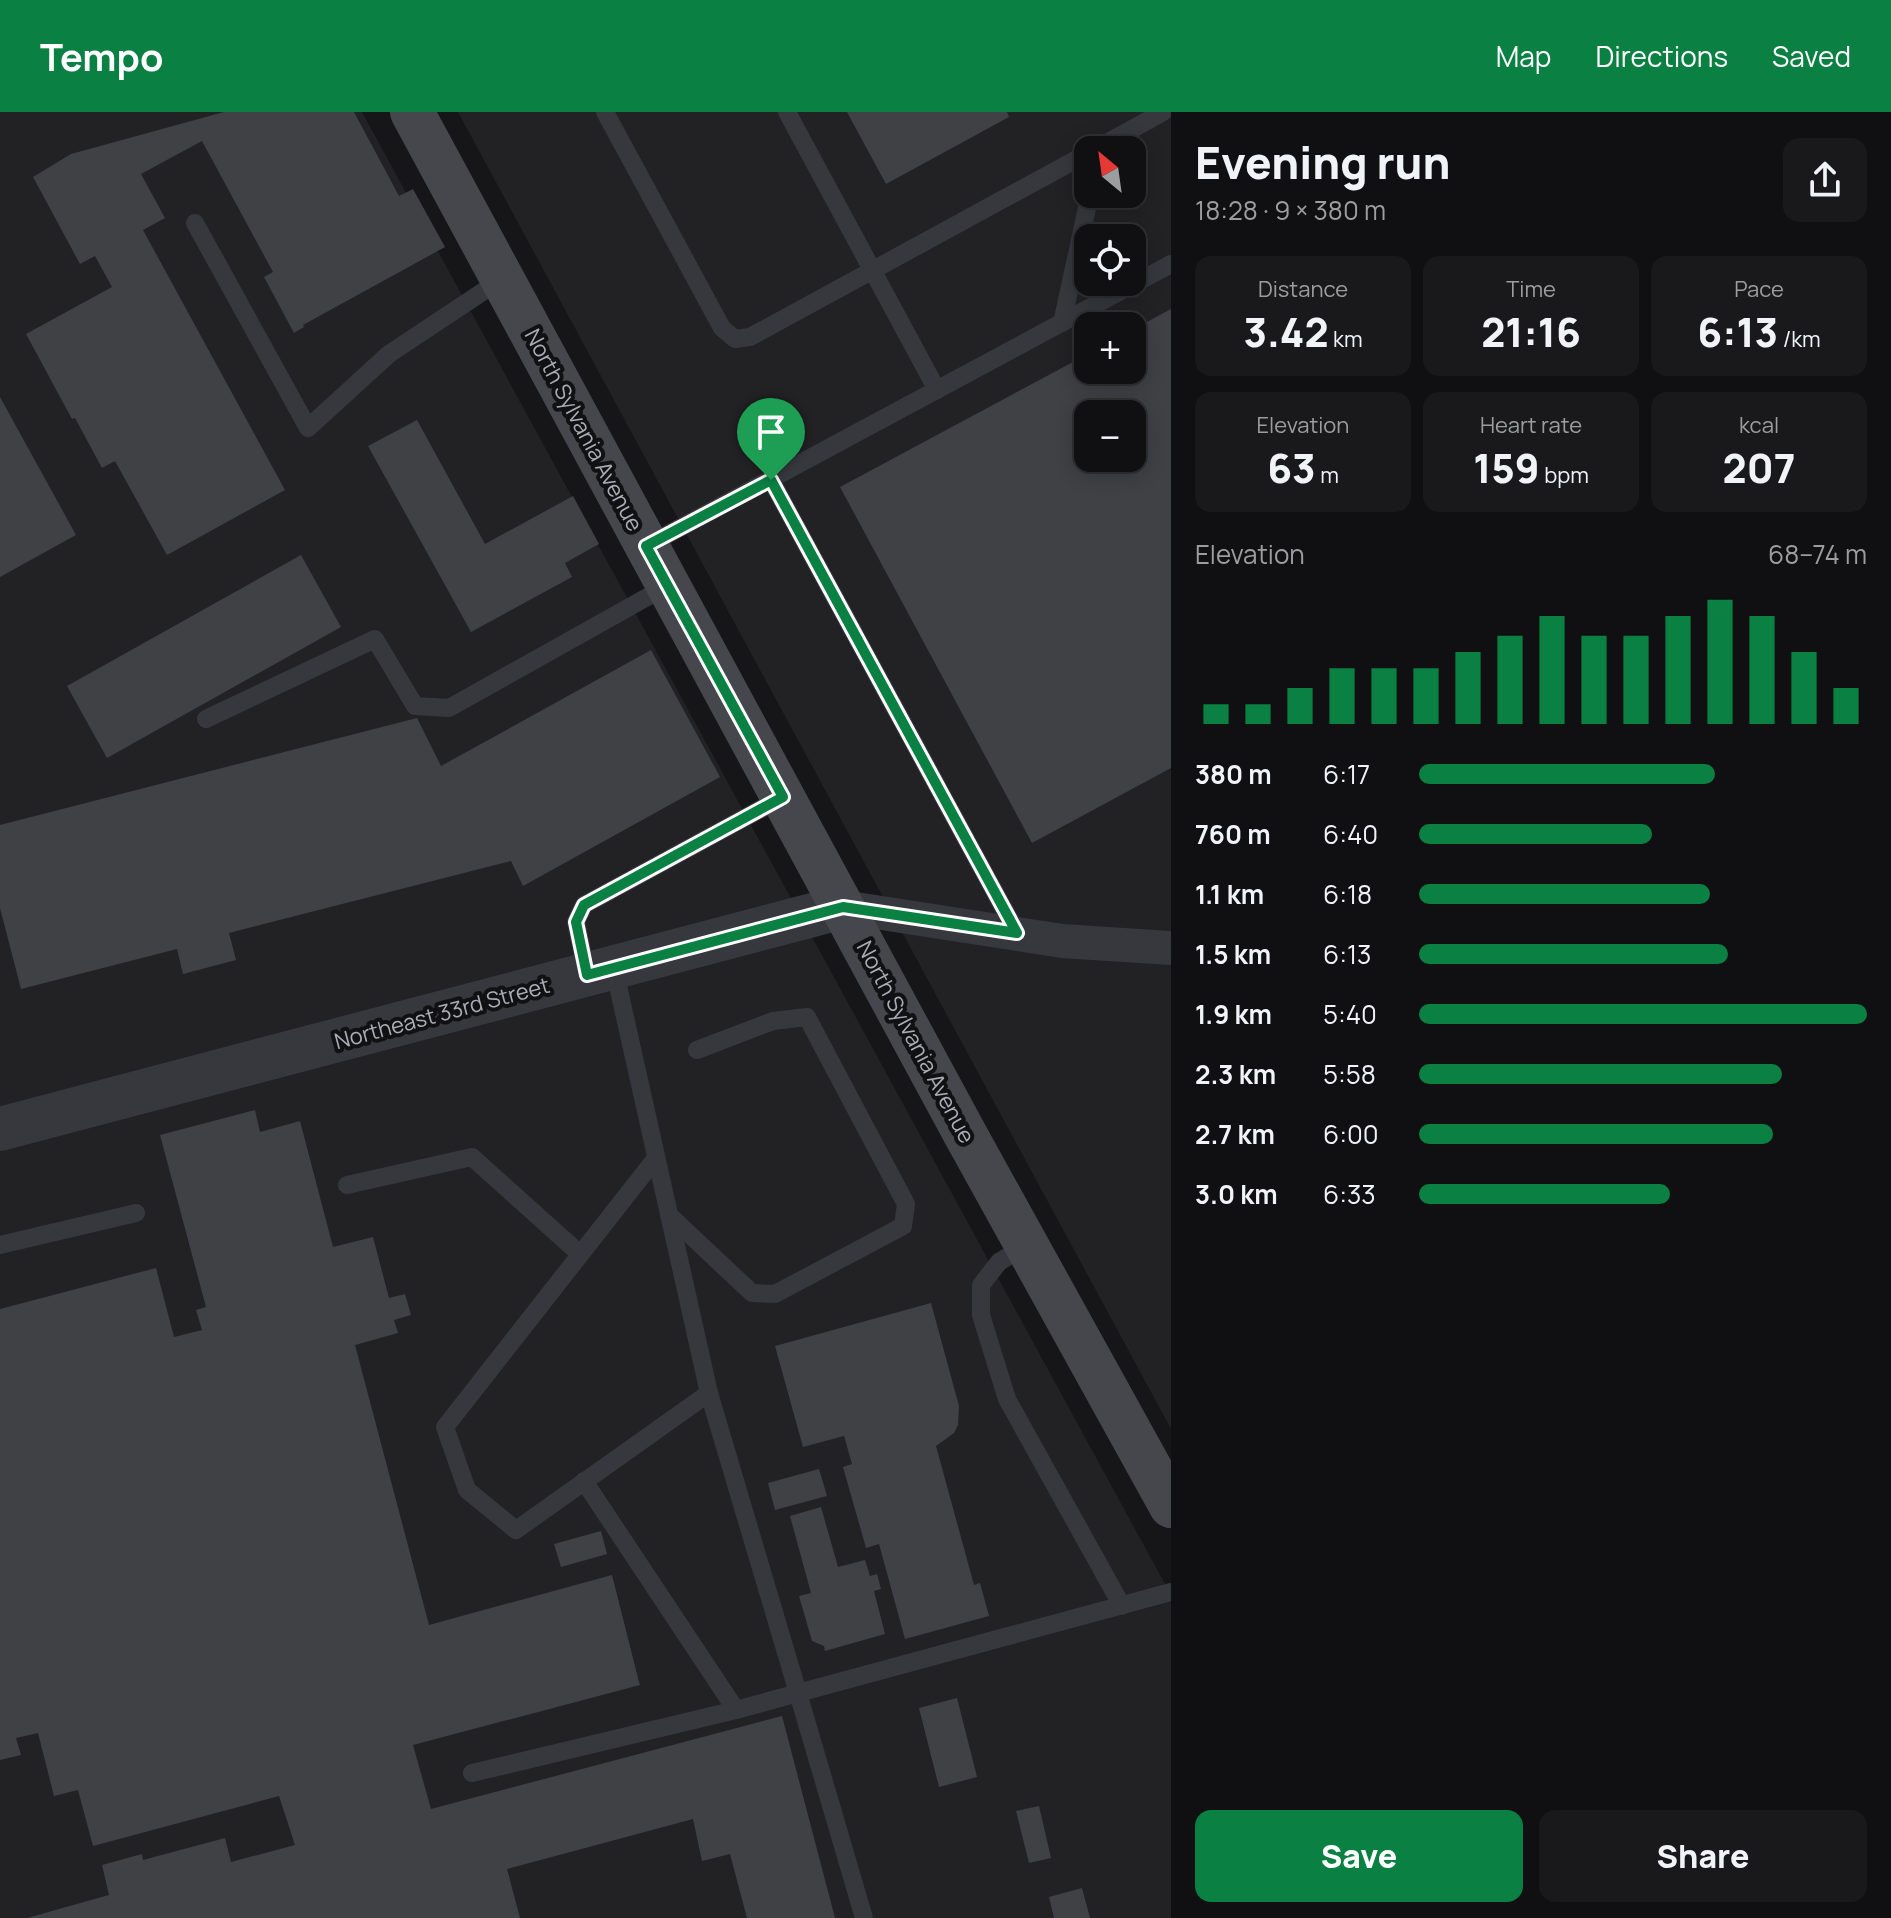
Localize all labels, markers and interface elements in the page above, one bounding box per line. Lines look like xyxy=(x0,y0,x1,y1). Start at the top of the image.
text: Tempo xyxy=(40,30,163,82)
text: Map xyxy=(1496,37,1551,75)
text: Directions xyxy=(1595,37,1728,75)
text: Saved xyxy=(1772,37,1851,75)
text: Evening run xyxy=(1195,132,1451,192)
north arrow xyxy=(1074,136,1146,208)
map controls xyxy=(1074,136,1146,472)
button: share xyxy=(1783,138,1867,222)
text: 18:28 · 9 × 380 m xyxy=(1195,192,1386,228)
button: locate xyxy=(1074,224,1146,296)
text: Distance xyxy=(1258,274,1348,304)
text: Time xyxy=(1506,274,1556,304)
text: Pace xyxy=(1734,274,1784,304)
text: 3.42 xyxy=(1243,304,1329,359)
text: 21:16 xyxy=(1481,304,1581,359)
text: 6:13 xyxy=(1697,304,1778,359)
button: + xyxy=(1074,312,1146,384)
street label: North Sylvania Avenue xyxy=(518,324,650,537)
text: km xyxy=(1329,324,1363,354)
text: /km xyxy=(1778,324,1821,354)
pin xyxy=(737,398,805,480)
button: − xyxy=(1074,400,1146,472)
icon: arrive xyxy=(749,410,793,454)
text: Elevation xyxy=(1257,410,1349,440)
text: Heart rate xyxy=(1480,410,1582,440)
text: kcal xyxy=(1739,410,1779,440)
text: 63 xyxy=(1267,440,1316,495)
text: 159 xyxy=(1473,440,1540,495)
text: 207 xyxy=(1723,440,1795,495)
text: m xyxy=(1316,460,1339,490)
text: bpm xyxy=(1540,460,1589,490)
text: Elevation xyxy=(1195,536,1305,572)
text: 68–74 m xyxy=(1768,536,1867,572)
text: 380 m xyxy=(1195,756,1272,792)
text: 6:17 xyxy=(1323,756,1370,792)
text: 760 m xyxy=(1195,816,1271,852)
text: 6:40 xyxy=(1323,816,1378,852)
text: 1.1 km xyxy=(1195,876,1264,912)
text: 6:18 xyxy=(1323,876,1372,912)
street label: North Sylvania Avenue xyxy=(850,936,982,1149)
text: 1.5 km xyxy=(1195,936,1271,972)
text: 6:13 xyxy=(1323,936,1371,972)
street label: Northeast 33rd Street xyxy=(331,970,553,1056)
text: 1.9 km xyxy=(1195,996,1272,1032)
text: 5:40 xyxy=(1323,996,1377,1032)
text: 2.3 km xyxy=(1195,1056,1276,1092)
text: 5:58 xyxy=(1323,1056,1376,1092)
text: 2.7 km xyxy=(1195,1116,1275,1152)
text: 6:00 xyxy=(1323,1116,1379,1152)
text: 3.0 km xyxy=(1195,1176,1278,1212)
text: 6:33 xyxy=(1323,1176,1376,1212)
button: Save xyxy=(1195,1810,1523,1902)
button: Share xyxy=(1539,1810,1867,1902)

